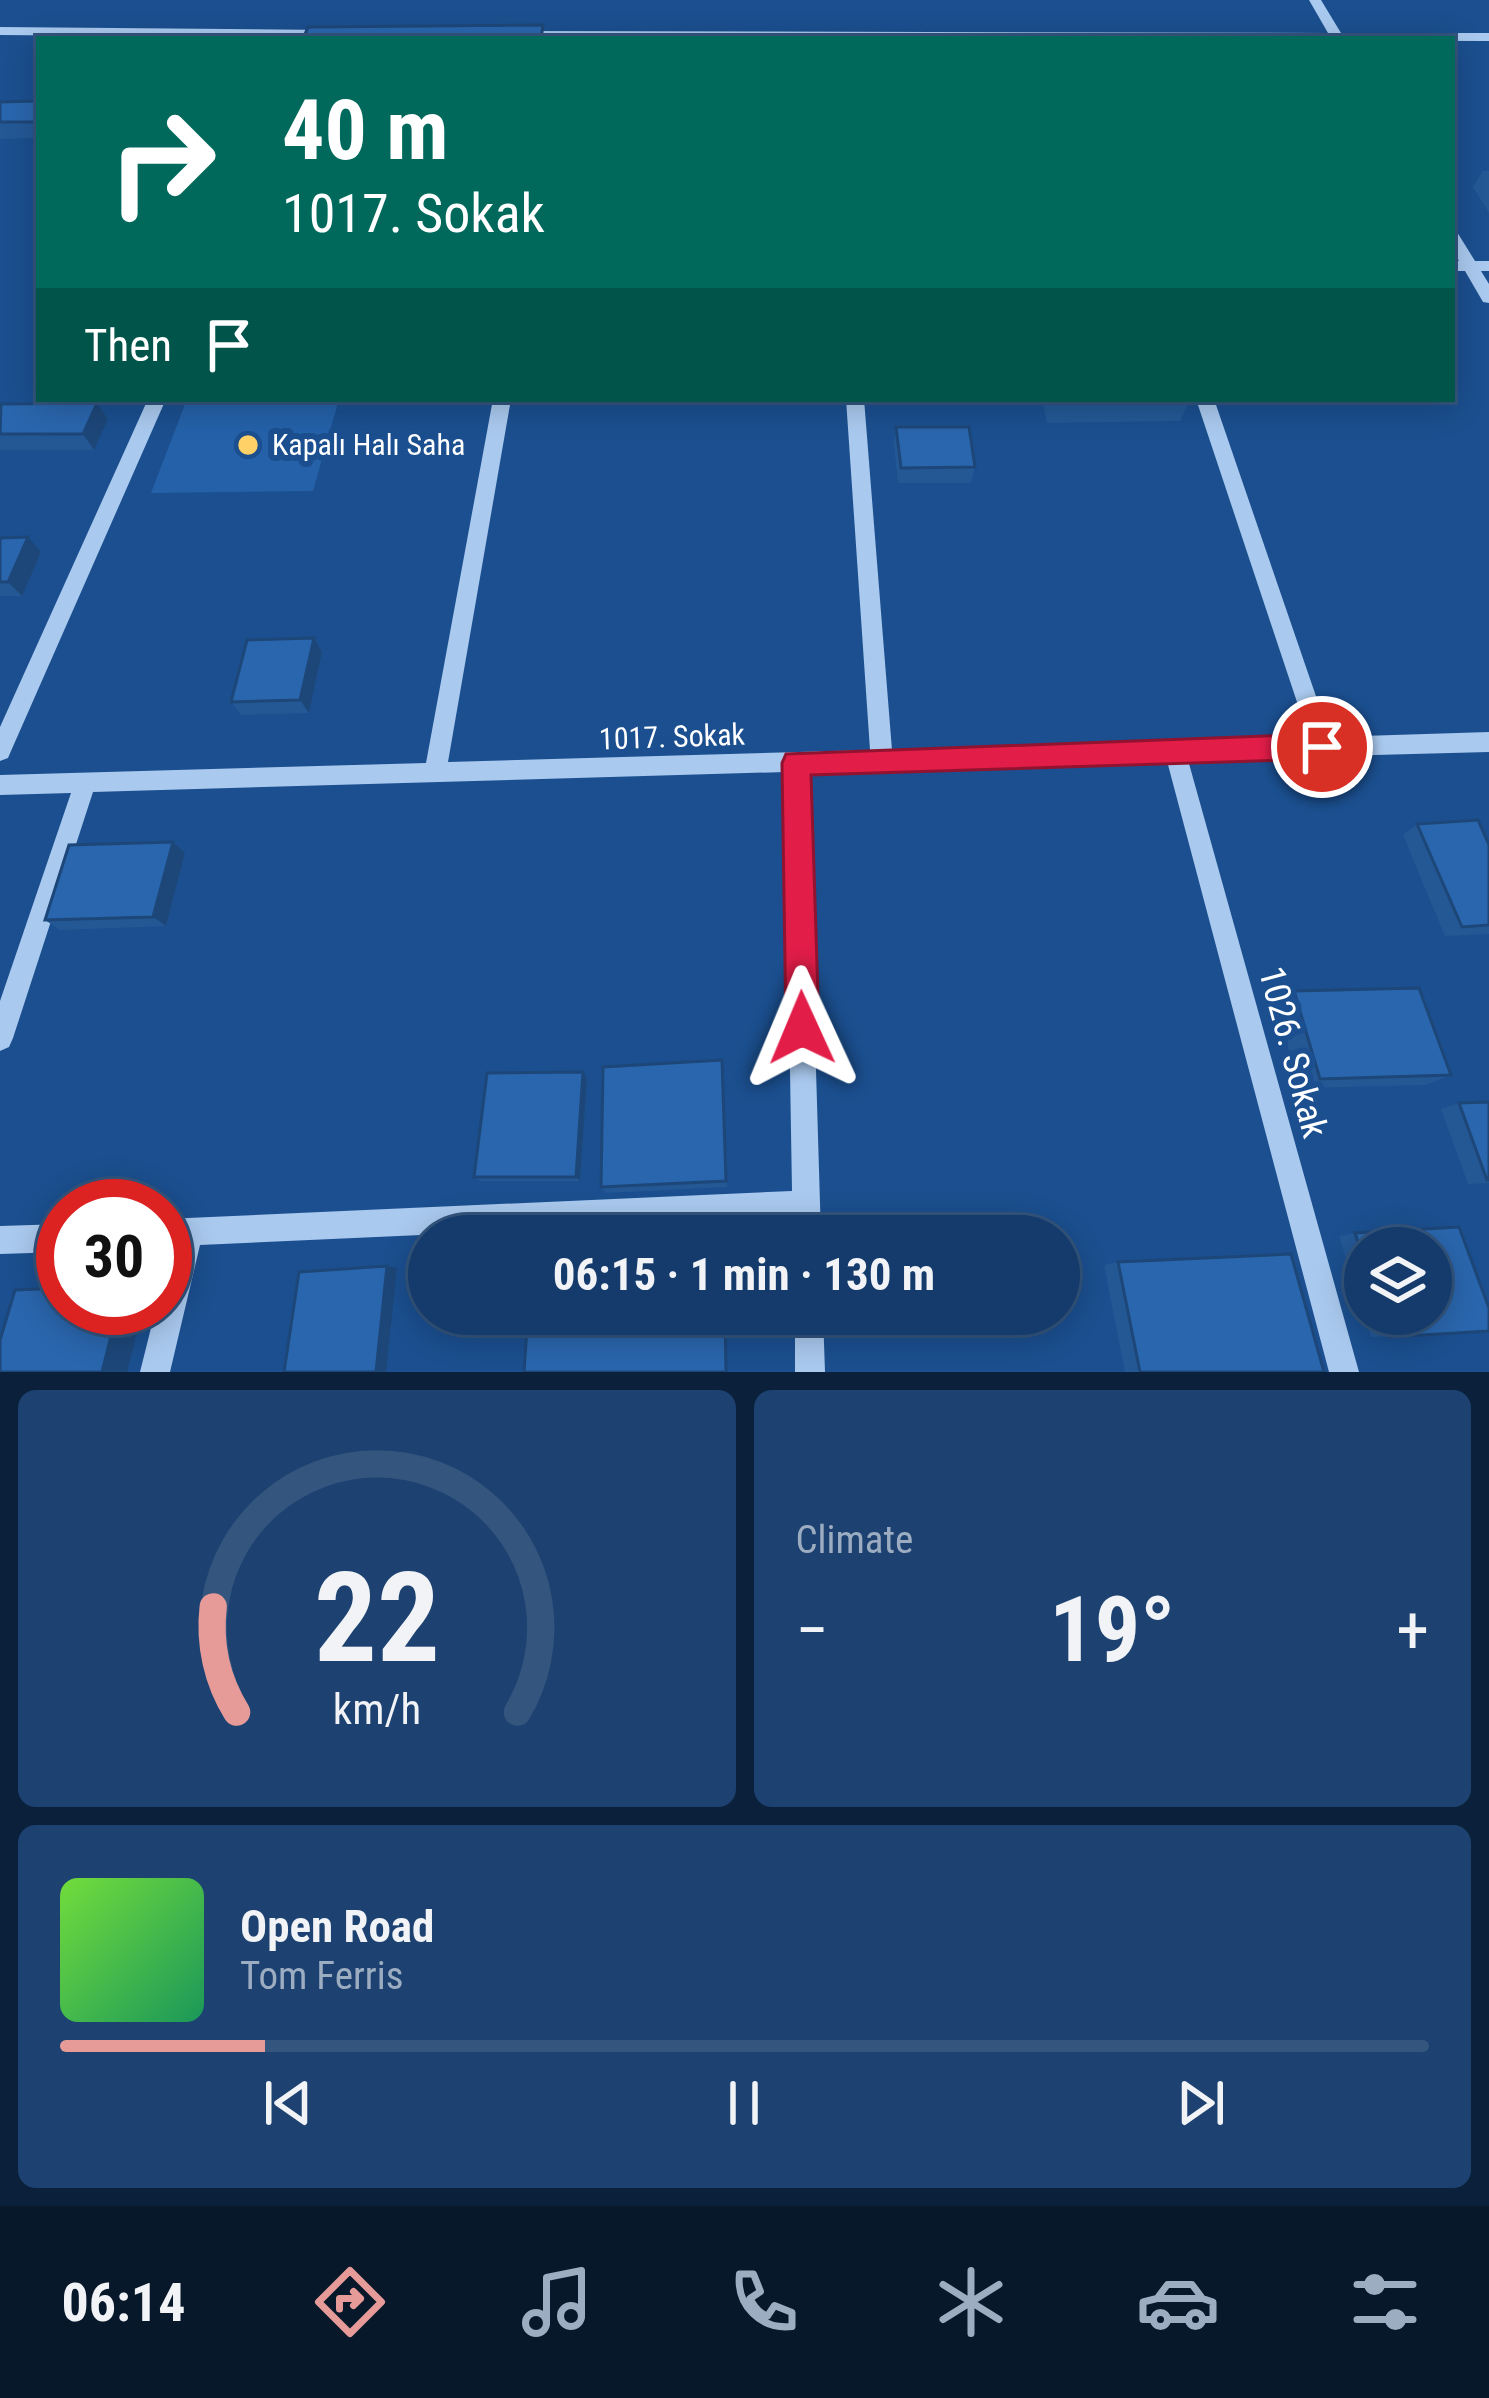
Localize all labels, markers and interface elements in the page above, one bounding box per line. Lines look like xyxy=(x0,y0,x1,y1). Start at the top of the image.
text: 40 m xyxy=(282,81,449,180)
icon: right xyxy=(84,84,240,240)
text: 1017. Sokak xyxy=(282,182,545,245)
icon: arrive xyxy=(196,312,262,378)
text: Then xyxy=(84,319,172,372)
place label: Kapalı Halı Saha xyxy=(272,427,465,462)
marker: Kapalı Halı Saha xyxy=(235,432,261,458)
pin xyxy=(1271,696,1373,798)
icon: arrive xyxy=(1289,714,1355,780)
street label: 1017. Sokak xyxy=(598,716,746,757)
street label: 1026. Sokak xyxy=(1250,962,1336,1142)
position arrow xyxy=(739,965,865,1091)
speed limit sign: 30 xyxy=(36,1179,192,1335)
map controls xyxy=(1344,1227,1452,1335)
button: layers xyxy=(1344,1227,1452,1335)
text: 06:15 · 1 min · 130 m xyxy=(553,1248,935,1301)
text: Climate xyxy=(796,1517,913,1563)
text: 22 xyxy=(314,1545,440,1691)
text: 19° xyxy=(1049,1578,1175,1683)
text: − xyxy=(796,1592,829,1669)
text: + xyxy=(1396,1592,1429,1669)
text: km/h xyxy=(333,1683,421,1733)
text: Open Road xyxy=(240,1900,434,1953)
text: Tom Ferris xyxy=(240,1953,403,1999)
icon: previous xyxy=(255,2070,321,2136)
icon: pause xyxy=(711,2070,777,2136)
icon: next xyxy=(1168,2070,1234,2136)
icon: directions xyxy=(308,2260,392,2344)
icon: music xyxy=(515,2260,599,2344)
icon: phone xyxy=(722,2260,806,2344)
icon: climate xyxy=(929,2260,1013,2344)
icon: car xyxy=(1136,2260,1220,2344)
icon: filters xyxy=(1343,2260,1427,2344)
text: 06:14 xyxy=(62,2271,185,2334)

